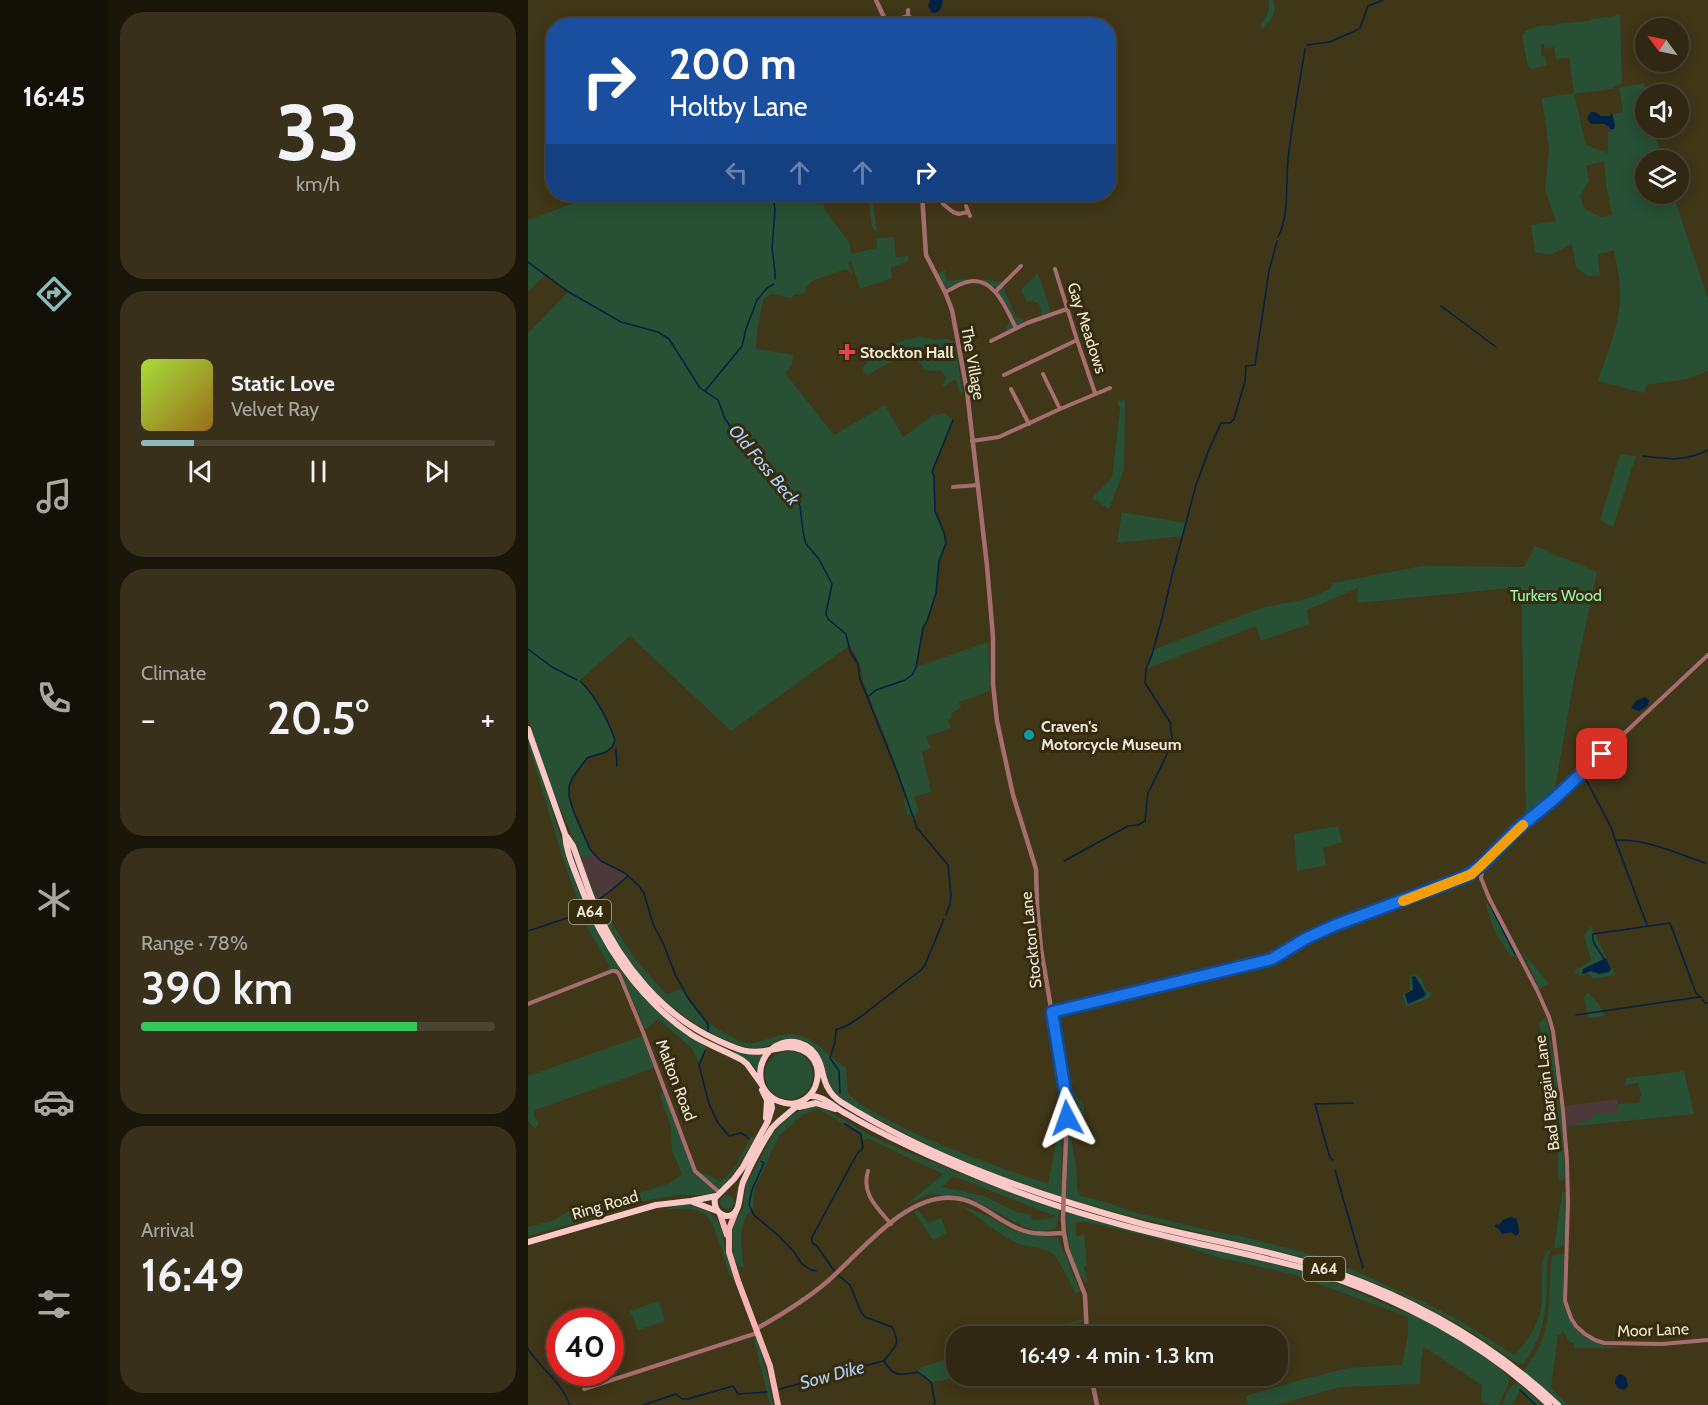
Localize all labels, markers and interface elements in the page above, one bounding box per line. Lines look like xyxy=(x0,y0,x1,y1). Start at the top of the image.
north arrow xyxy=(1635,18,1689,72)
map controls xyxy=(1635,18,1689,204)
text: 200 m xyxy=(669,38,796,90)
icon: right xyxy=(570,42,648,120)
text: 16:45 xyxy=(23,80,85,113)
button: sound xyxy=(1635,84,1689,138)
text: 33 xyxy=(276,85,360,180)
text: Holtby Lane xyxy=(669,90,808,123)
button: layers xyxy=(1635,150,1689,204)
icon: left xyxy=(720,156,753,189)
icon: ahead xyxy=(783,156,816,189)
icon: ahead xyxy=(846,156,879,189)
icon: right xyxy=(909,156,942,189)
text: km/h xyxy=(296,172,340,196)
icon: directions xyxy=(33,273,75,315)
street label: Gay Meadows xyxy=(1063,280,1111,376)
street label: The Village xyxy=(957,325,989,401)
marker: Stockton Hall xyxy=(838,343,856,361)
place label: Stockton Hall xyxy=(860,343,954,362)
text: Static Love xyxy=(231,370,335,397)
text: Velvet Ray xyxy=(231,397,319,421)
water label: Old Foss Beck xyxy=(724,420,805,511)
icon: previous xyxy=(184,455,217,488)
icon: pause xyxy=(302,455,335,488)
icon: next xyxy=(420,455,453,488)
icon: music xyxy=(33,475,75,517)
park label: Turkers Wood xyxy=(1510,586,1602,605)
text: Climate xyxy=(141,661,206,685)
icon: phone xyxy=(33,677,75,719)
text: 20.5° xyxy=(267,691,369,745)
text: − xyxy=(141,699,156,739)
text: + xyxy=(480,699,495,739)
place label: Craven's Motorcycle Museum xyxy=(1041,717,1182,754)
marker: Craven's Motorcycle Museum xyxy=(1022,728,1036,742)
pin xyxy=(1576,728,1627,779)
icon: arrive xyxy=(1585,737,1618,770)
icon: climate xyxy=(33,879,75,921)
street label: Stockton Lane xyxy=(1016,891,1046,989)
road number: A64 xyxy=(569,900,611,924)
text: Range · 78% xyxy=(141,931,248,955)
text: 390 km xyxy=(141,961,293,1015)
street label: Bad Bargain Lane xyxy=(1530,1034,1564,1152)
street label: Malton Road xyxy=(652,1037,700,1123)
icon: car xyxy=(33,1081,75,1123)
position arrow xyxy=(1035,1086,1099,1150)
street label: Ring Road xyxy=(570,1186,640,1224)
text: Arrival xyxy=(141,1218,194,1242)
text: 16:49 xyxy=(141,1248,245,1302)
road number: A64 xyxy=(1303,1257,1345,1281)
icon: filters xyxy=(33,1283,75,1325)
speed limit sign: 40 xyxy=(546,1308,624,1386)
street label: Moor Lane xyxy=(1617,1319,1689,1341)
text: 16:49 · 4 min · 1.3 km xyxy=(1020,1342,1214,1369)
water label: Sow Dike xyxy=(797,1356,867,1394)

